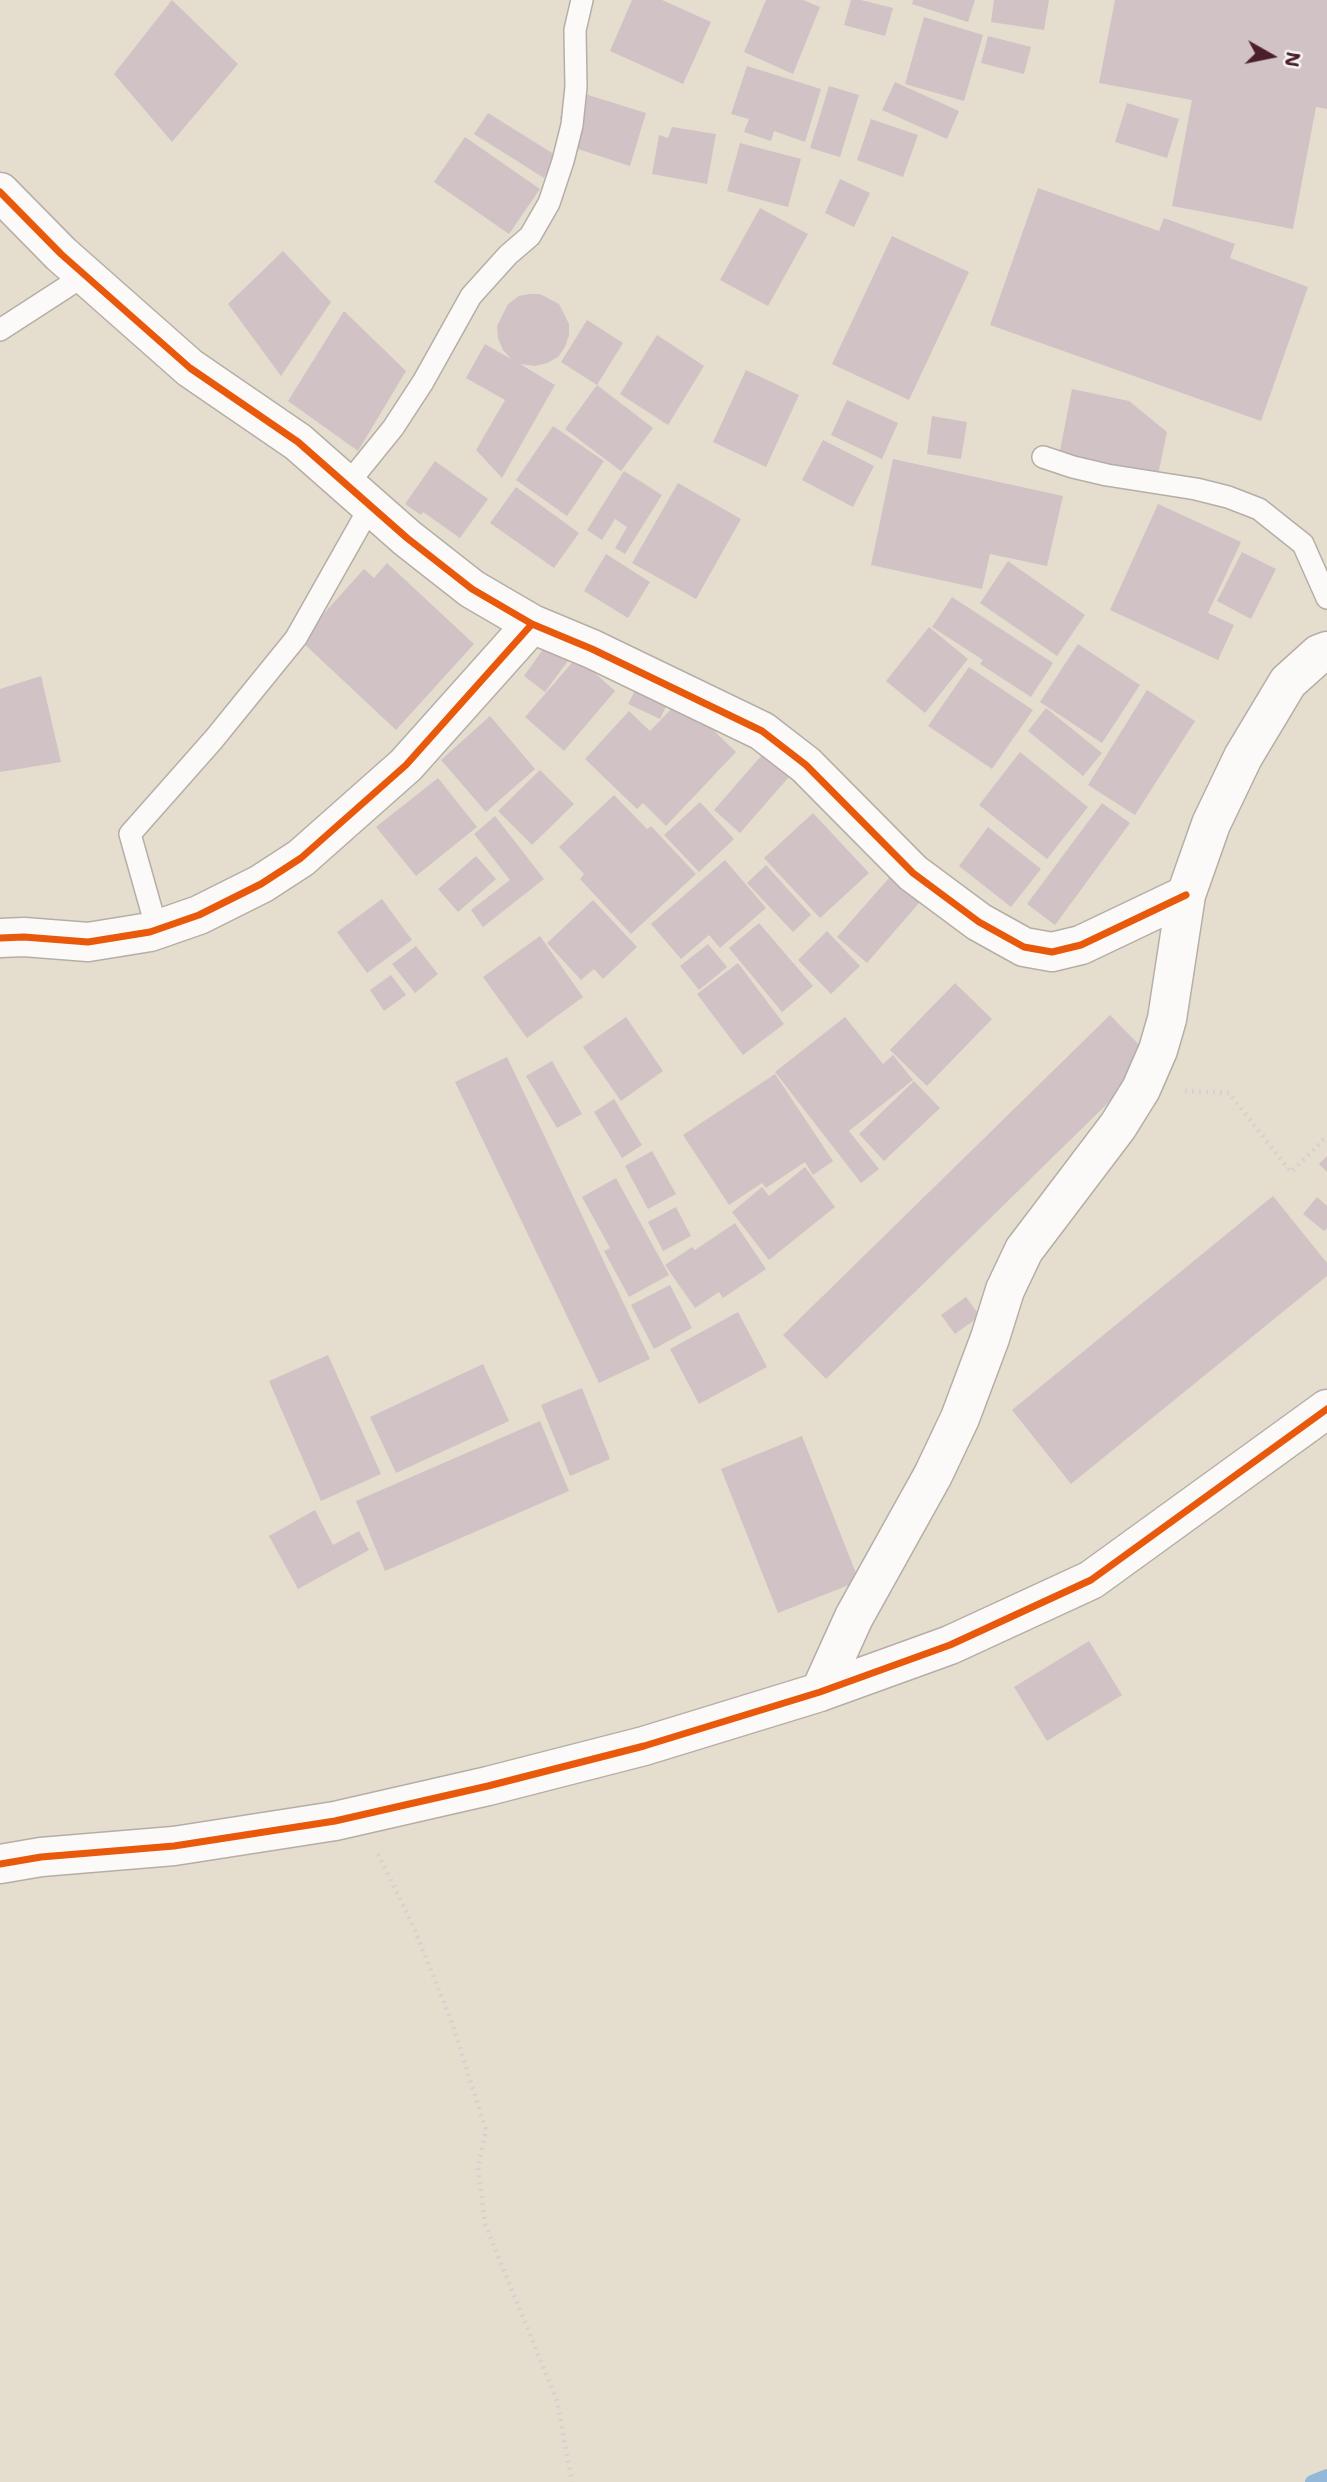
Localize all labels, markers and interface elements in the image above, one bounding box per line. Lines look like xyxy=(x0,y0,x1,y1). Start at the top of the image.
north arrow xyxy=(1236,21,1306,91)
text: N xyxy=(1279,50,1306,69)

